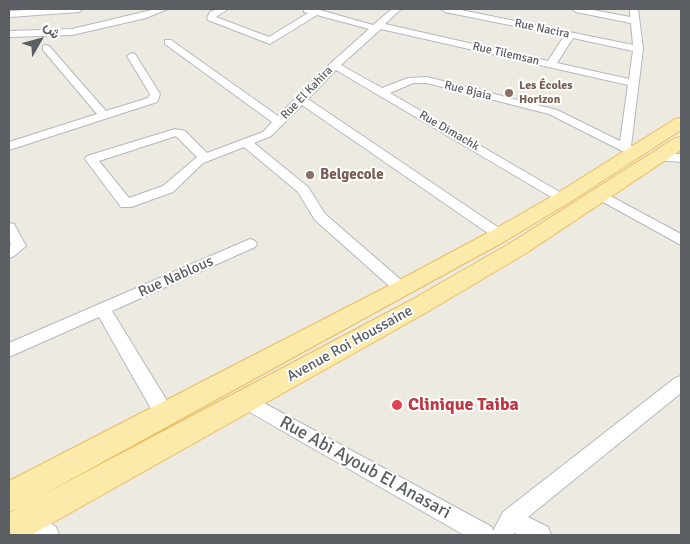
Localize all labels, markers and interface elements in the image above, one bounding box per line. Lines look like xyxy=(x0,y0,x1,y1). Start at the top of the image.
north arrow xyxy=(15,15,65,65)
street label: Rue Nacira xyxy=(513,16,571,42)
text: ش xyxy=(40,19,64,42)
street label: Rue Tilemsan xyxy=(471,39,541,69)
street label: Rue El Kahira xyxy=(278,63,336,123)
street label: Rue Bjaia xyxy=(443,78,493,104)
place label: Les Écoles Horizon xyxy=(519,79,573,107)
marker: Les Écoles Horizon xyxy=(503,87,515,99)
street label: Rue Dimachk xyxy=(416,108,482,154)
place label: Belgecole xyxy=(320,166,384,184)
marker: Belgecole xyxy=(304,169,316,181)
street label: Rue Nablous xyxy=(136,252,216,302)
street label: Avenue Roi Houssaine xyxy=(284,302,416,386)
place label: Clinique Taiba xyxy=(408,394,519,416)
marker: Clinique Taiba xyxy=(390,398,404,412)
street label: Rue Abi Ayoub El Anasari xyxy=(276,412,454,524)

